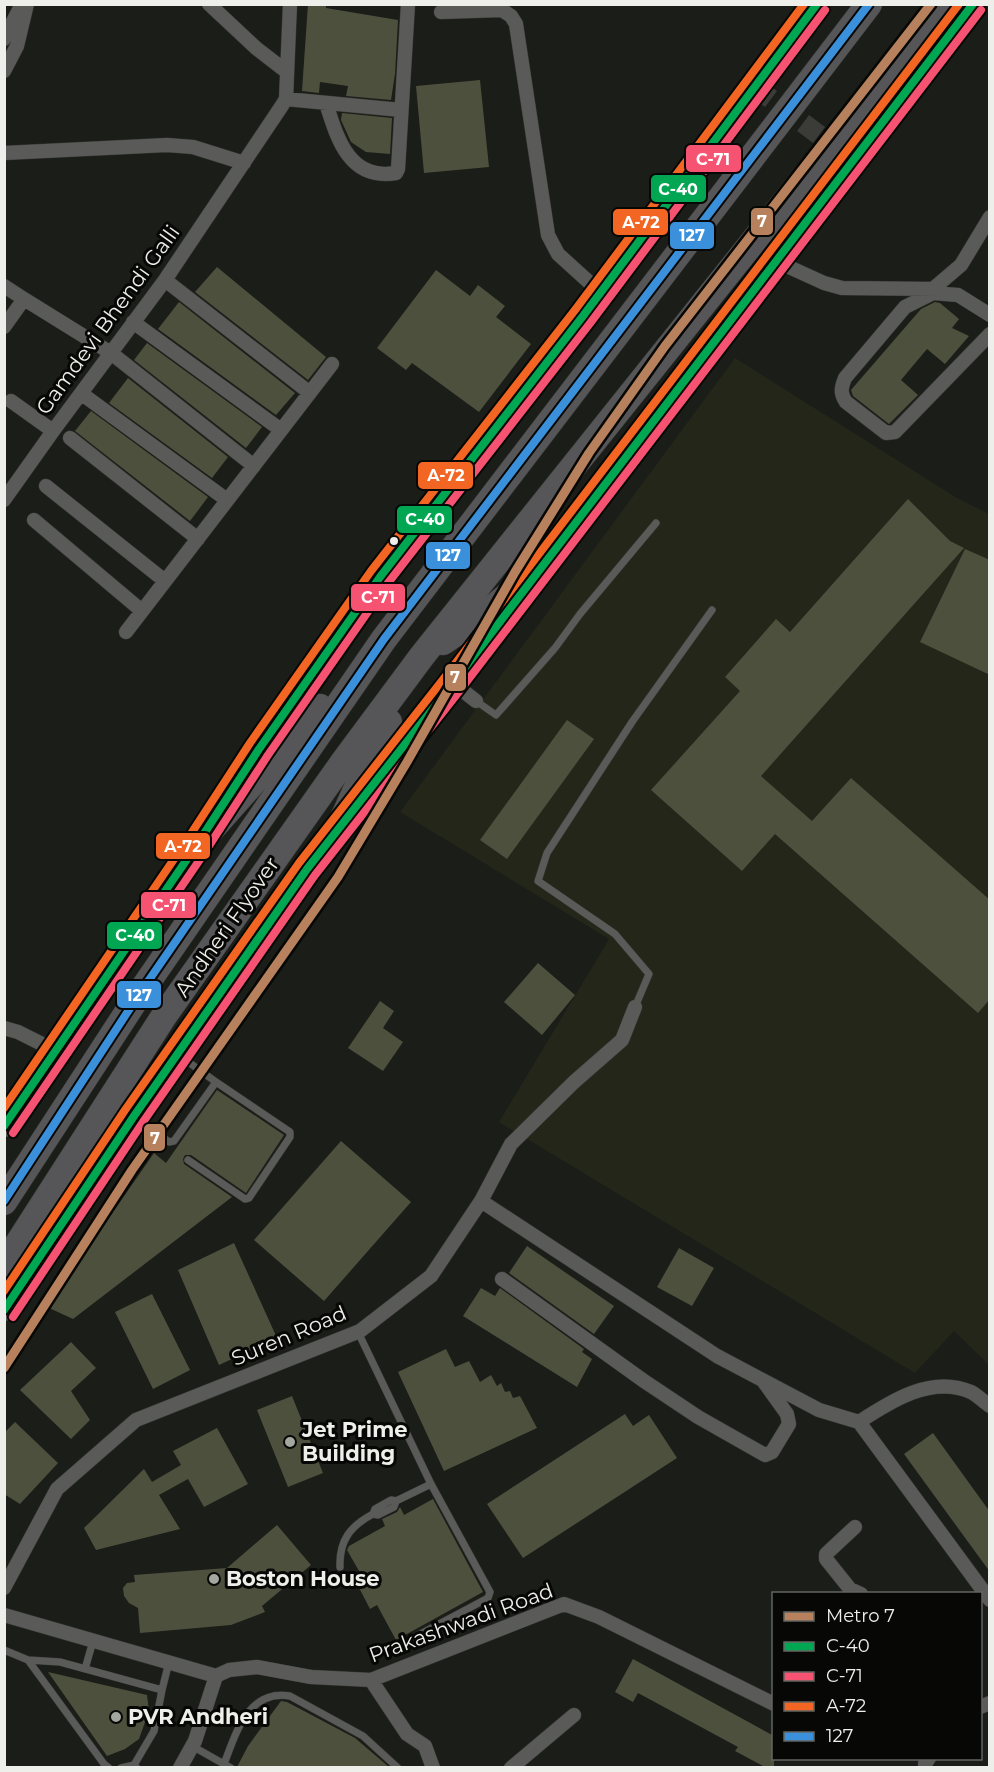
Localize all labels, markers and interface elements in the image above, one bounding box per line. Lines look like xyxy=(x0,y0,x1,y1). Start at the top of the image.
line badge: C-71 xyxy=(685,144,742,173)
text: C-71 xyxy=(696,150,730,169)
line badge: C-40 xyxy=(650,174,707,203)
text: C-40 xyxy=(658,180,698,199)
line badge: 7 xyxy=(750,207,774,236)
line badge: A-72 xyxy=(612,208,669,236)
text: 7 xyxy=(757,212,767,231)
text: A-72 xyxy=(621,213,660,232)
street label: Gamdevi Bhendi Galli xyxy=(30,220,185,419)
line badge: 127 xyxy=(669,221,715,250)
text: 127 xyxy=(679,226,705,245)
line badge: A-72 xyxy=(417,461,474,490)
text: A-72 xyxy=(426,466,465,485)
line badge: C-40 xyxy=(396,505,453,534)
text: C-40 xyxy=(405,510,445,529)
unlabelled marker xyxy=(388,535,400,547)
line badge: 127 xyxy=(425,541,471,570)
text: 127 xyxy=(435,546,461,565)
line badge: C-71 xyxy=(350,583,406,612)
text: C-71 xyxy=(361,588,395,607)
line badge: 7 xyxy=(444,663,467,692)
text: 7 xyxy=(450,668,460,687)
line badge: A-72 xyxy=(155,832,211,860)
text: A-72 xyxy=(163,837,202,856)
street label: Andheri Flyover xyxy=(169,852,284,1001)
line badge: C-71 xyxy=(140,891,197,919)
text: C-71 xyxy=(152,896,186,915)
line badge: C-40 xyxy=(106,921,163,950)
text: C-40 xyxy=(115,926,155,945)
line badge: 127 xyxy=(116,980,162,1009)
text: 127 xyxy=(126,986,152,1005)
line badge: 7 xyxy=(143,1123,166,1152)
text: 7 xyxy=(150,1129,160,1148)
street label: Suren Road xyxy=(228,1300,350,1371)
place label: Jet Prime Building xyxy=(301,1417,408,1466)
marker: Jet Prime Building xyxy=(283,1435,297,1449)
place label: Boston House xyxy=(226,1566,380,1591)
marker: Boston House xyxy=(207,1572,221,1586)
street label: Prakashwadi Road xyxy=(365,1578,556,1667)
legend xyxy=(772,1592,982,1760)
text: Metro 7 xyxy=(826,1605,895,1627)
text: C-40 xyxy=(826,1635,870,1657)
text: C-71 xyxy=(826,1665,863,1687)
text: A-72 xyxy=(826,1695,866,1717)
place label: PVR Andheri xyxy=(128,1704,268,1729)
marker: PVR Andheri xyxy=(109,1710,123,1724)
text: 127 xyxy=(826,1725,853,1747)

